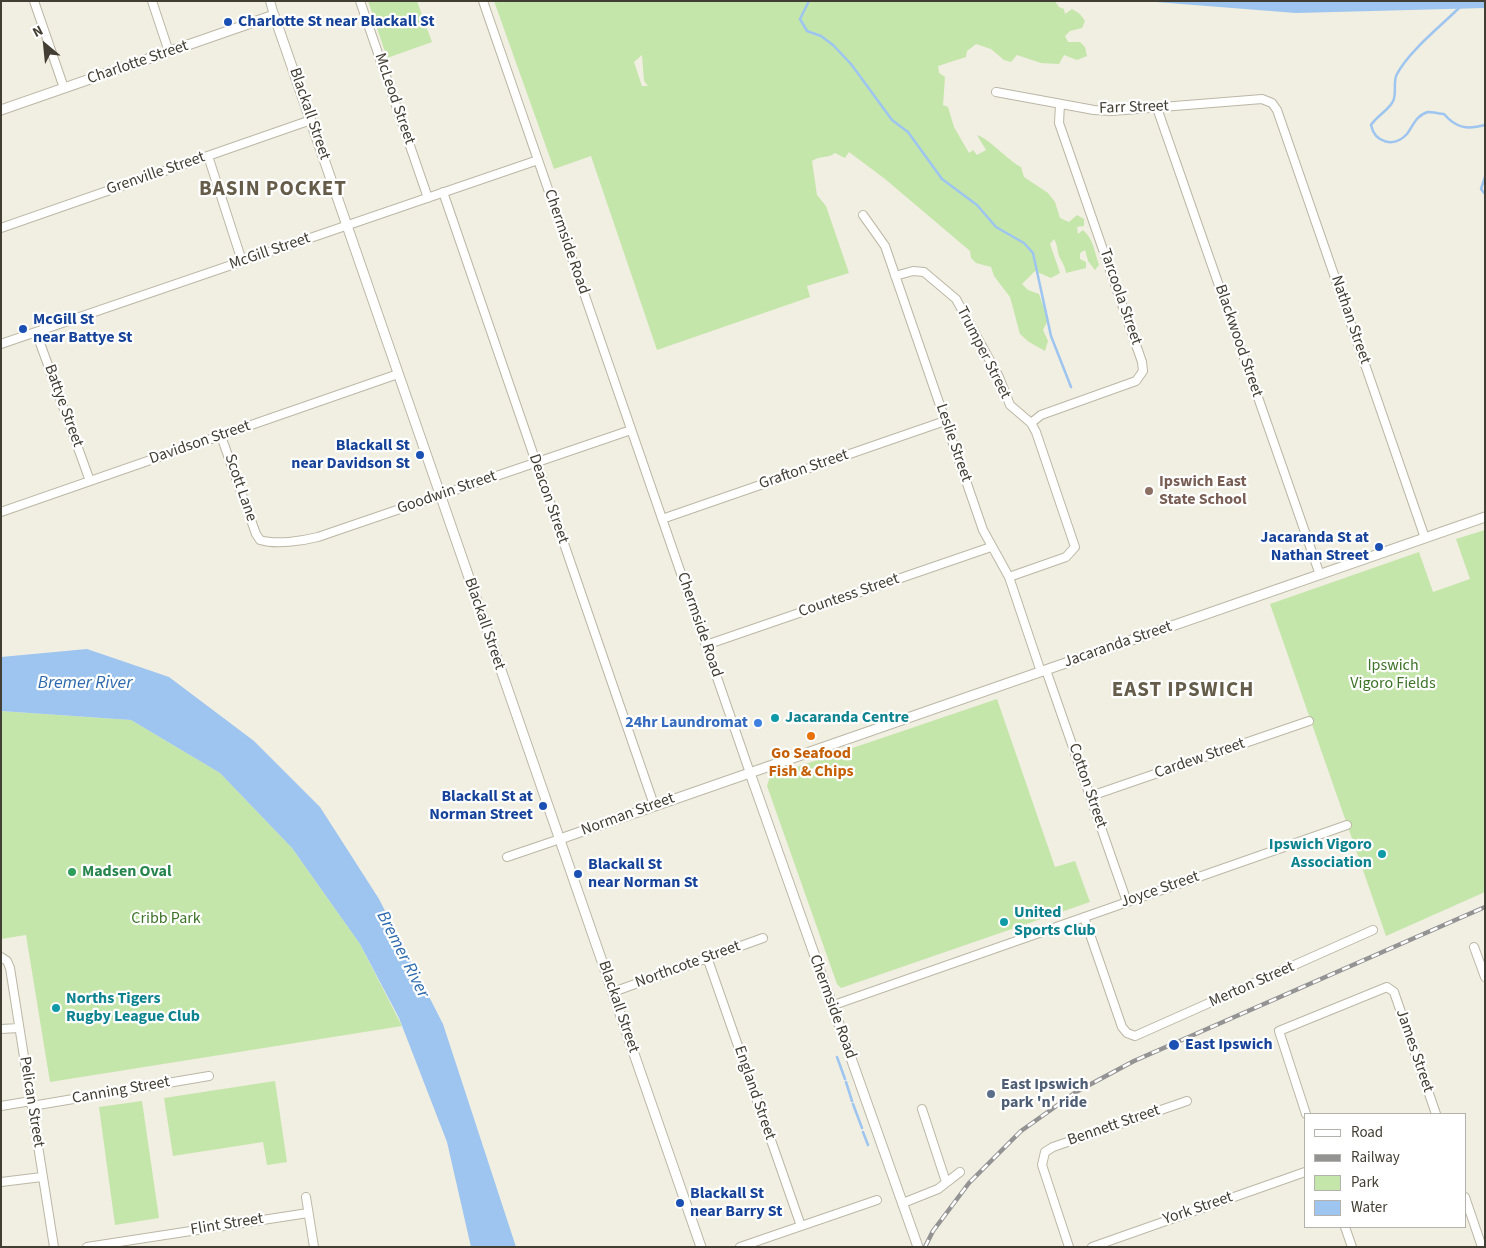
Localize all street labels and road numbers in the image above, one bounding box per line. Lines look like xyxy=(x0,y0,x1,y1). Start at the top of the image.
street label: Charlotte Street xyxy=(85,37,191,89)
street label: McLeod Street xyxy=(369,51,419,147)
street label: Blackall Street xyxy=(284,65,334,163)
street label: Farr Street xyxy=(1099,97,1169,119)
street label: Grenville Street xyxy=(104,148,208,200)
street label: Chermside Road xyxy=(539,187,593,297)
street label: McGill Street xyxy=(227,229,313,275)
street label: Tarcoola Street xyxy=(1095,246,1145,348)
street label: Nathan Street xyxy=(1326,273,1374,367)
street label: Blackwood Street xyxy=(1210,282,1266,400)
street label: Trumper Street xyxy=(952,304,1014,402)
street label: Battye Street xyxy=(39,362,87,450)
street label: Leslie Street xyxy=(931,401,975,485)
street label: Davidson Street xyxy=(147,417,253,469)
street label: Grafton Street xyxy=(757,446,851,494)
street label: Scott Lane xyxy=(220,452,260,524)
street label: Deacon Street xyxy=(524,452,572,546)
street label: Goodwin Street xyxy=(395,467,499,519)
street label: Chermside Road xyxy=(672,570,726,680)
street label: Countess Street xyxy=(796,570,902,622)
street label: Blackall Street xyxy=(459,575,509,673)
street label: Jacaranda Street xyxy=(1061,618,1175,672)
street label: Cardew Street xyxy=(1152,735,1248,783)
street label: Cotton Street xyxy=(1064,741,1110,831)
street label: Norman Street xyxy=(579,789,677,841)
street label: Joyce Street xyxy=(1118,868,1202,912)
street label: Northcote Street xyxy=(633,937,743,993)
street label: Chermside Road xyxy=(804,952,860,1062)
street label: Blackall Street xyxy=(593,958,643,1056)
street label: Merton Street xyxy=(1207,958,1297,1012)
street label: James Street xyxy=(1391,1007,1437,1095)
street label: England Street xyxy=(729,1043,779,1143)
street label: Pelican Street xyxy=(14,1055,48,1149)
street label: Canning Street xyxy=(71,1073,171,1109)
street label: Bennett Street xyxy=(1065,1101,1163,1151)
street label: York Street xyxy=(1161,1188,1235,1230)
street label: Flint Street xyxy=(189,1210,265,1240)

